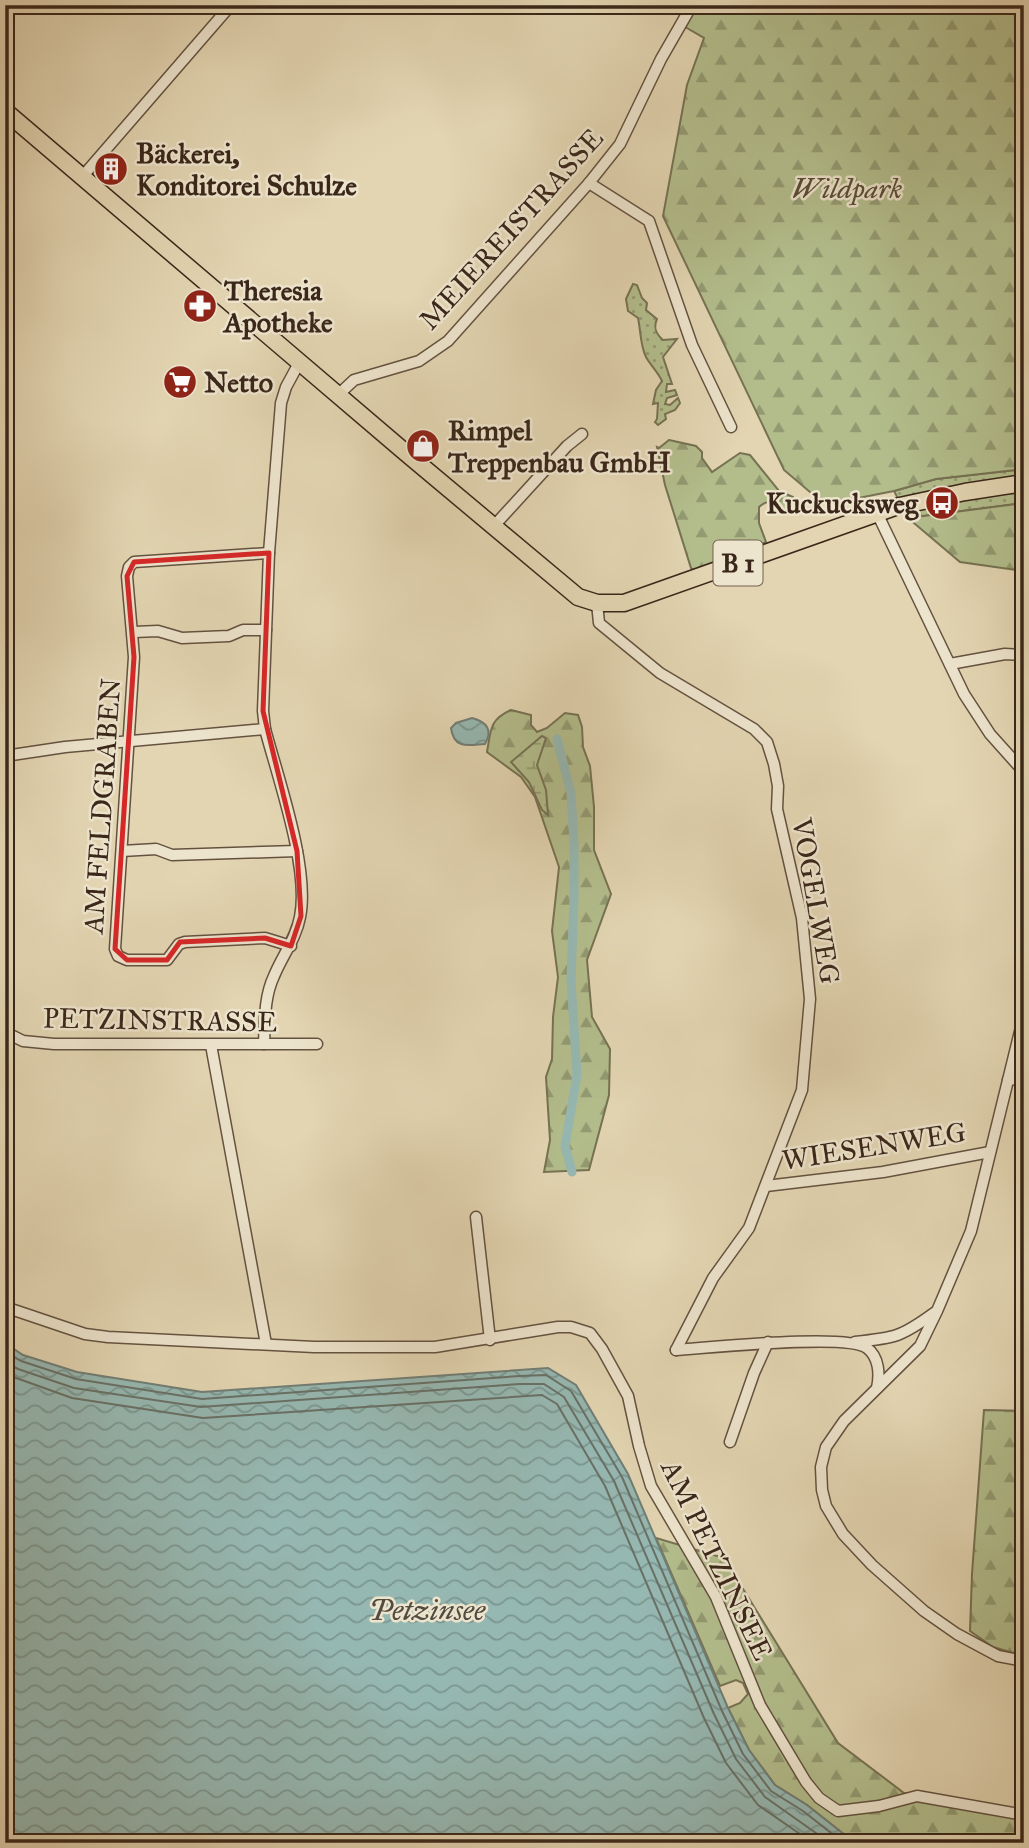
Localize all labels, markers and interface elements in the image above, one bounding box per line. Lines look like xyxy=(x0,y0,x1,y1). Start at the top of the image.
street label: MEIEREISTRASSE xyxy=(411,121,611,337)
place label: Bäckerei, Konditorei Schulze xyxy=(136,136,357,203)
building icon: Bäckerei, Konditorei Schulze xyxy=(92,150,130,188)
park label: Wildpark xyxy=(792,171,903,206)
place label: Theresia Apotheke xyxy=(222,273,333,340)
pharmacy icon: Theresia Apotheke xyxy=(181,287,219,325)
supermarket icon: Netto xyxy=(161,363,199,401)
place label: Netto xyxy=(204,365,273,400)
place label: Rimpel Treppenbau GmbH xyxy=(448,413,671,480)
shop icon: Rimpel Treppenbau GmbH xyxy=(404,427,442,465)
bus stop icon: Kuckucksweg xyxy=(923,484,961,522)
place label: Kuckucksweg xyxy=(766,486,919,521)
road number: B 1 xyxy=(714,540,762,586)
street label: AM FELDGRABEN xyxy=(76,677,128,936)
street label: VOGELWEG xyxy=(784,814,848,987)
street label: PETZINSTRASSE xyxy=(42,1000,278,1040)
street label: WIESENWEG xyxy=(780,1114,968,1178)
street label: AM PETZINSEE xyxy=(653,1453,781,1666)
water label: Petzinsee xyxy=(369,1592,486,1628)

